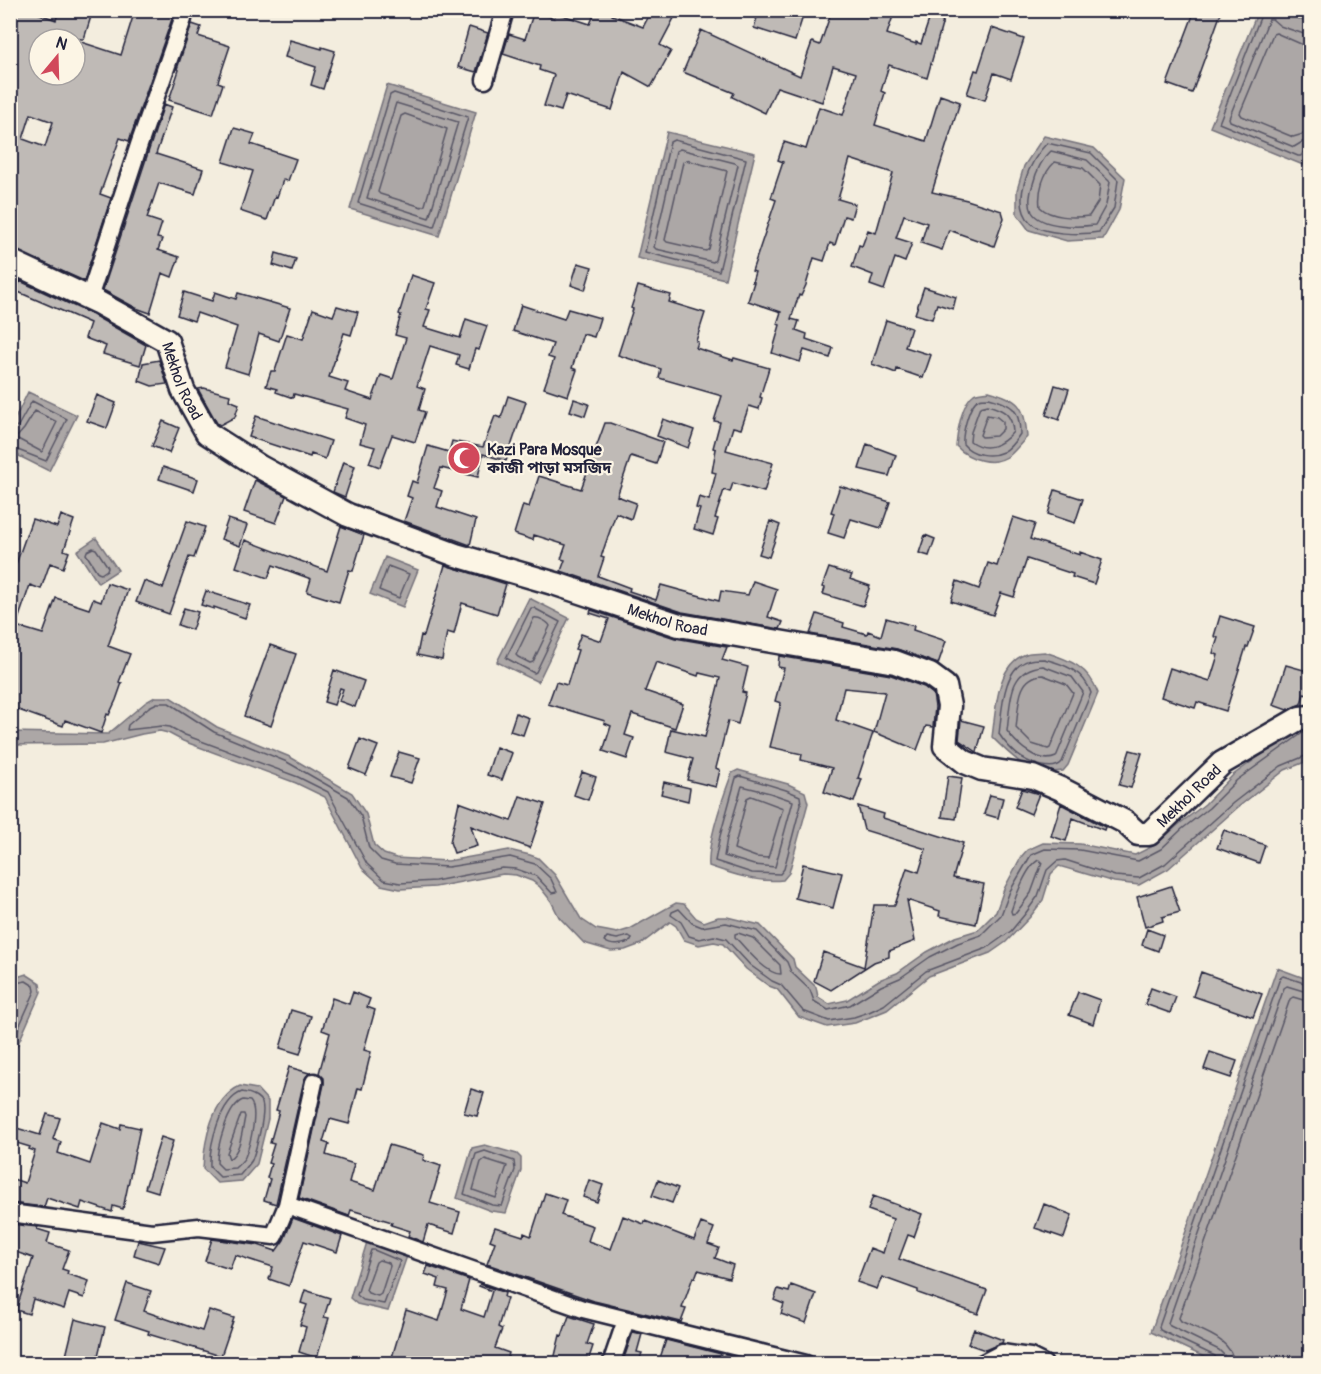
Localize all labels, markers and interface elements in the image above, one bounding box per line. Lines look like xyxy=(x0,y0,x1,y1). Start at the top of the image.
north arrow xyxy=(27,27,87,87)
text: N xyxy=(53,33,70,55)
street label: Mekhol Road xyxy=(157,339,207,424)
mosque icon: Kazi Para Mosque কাজী পাড়া মসজিদ xyxy=(446,440,482,476)
place label: Kazi Para Mosque কাজী পাড়া মসজিদ xyxy=(486,440,612,478)
street label: Mekhol Road xyxy=(625,600,709,641)
street label: Mekhol Road xyxy=(1153,760,1226,832)

